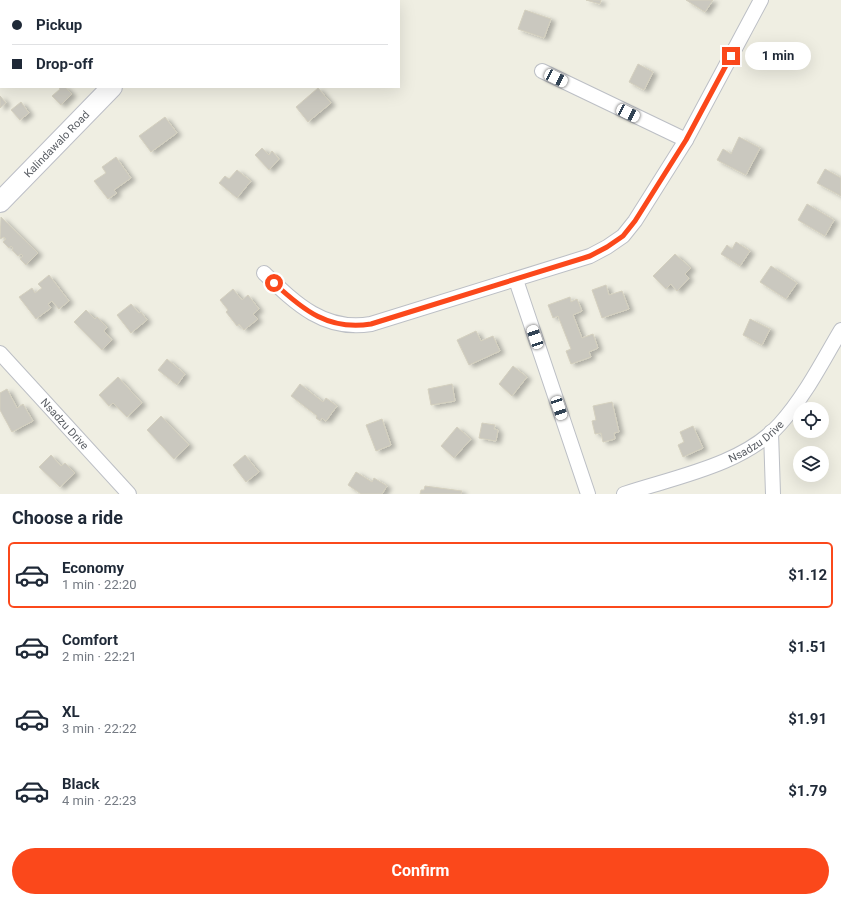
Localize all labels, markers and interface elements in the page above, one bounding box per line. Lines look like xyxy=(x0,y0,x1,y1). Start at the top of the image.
text: Pickup xyxy=(36,16,82,34)
callout: 1 min xyxy=(745,42,811,70)
route end xyxy=(722,47,740,65)
text: 1 min xyxy=(762,48,794,63)
text: Drop-off xyxy=(36,55,93,73)
car xyxy=(543,67,569,89)
car xyxy=(615,102,641,124)
street label: Kalindawalo Road xyxy=(21,108,92,180)
route start xyxy=(265,274,283,292)
car xyxy=(525,324,545,350)
car xyxy=(549,395,569,421)
street label: Nsadzu Drive xyxy=(38,396,92,452)
map controls xyxy=(793,402,829,482)
button: locate xyxy=(793,402,829,438)
street label: Nsadzu Drive xyxy=(726,418,786,465)
button: layers xyxy=(793,446,829,482)
text: Choose a ride xyxy=(12,507,123,528)
icon: car xyxy=(14,557,50,593)
text: Economy xyxy=(62,559,124,577)
text: $1.12 xyxy=(788,566,827,584)
text: 1 min · 22:20 xyxy=(62,577,137,592)
icon: car xyxy=(14,629,50,665)
text: Comfort xyxy=(62,631,118,649)
text: $1.51 xyxy=(788,638,827,656)
text: 2 min · 22:21 xyxy=(62,649,137,664)
icon: car xyxy=(14,701,50,737)
text: XL xyxy=(62,703,80,721)
text: $1.91 xyxy=(788,710,827,728)
text: 3 min · 22:22 xyxy=(62,721,137,736)
icon: car xyxy=(14,773,50,809)
text: Black xyxy=(62,775,99,793)
text: $1.79 xyxy=(788,782,827,800)
text: 4 min · 22:23 xyxy=(62,793,137,808)
button: Confirm xyxy=(12,848,829,894)

